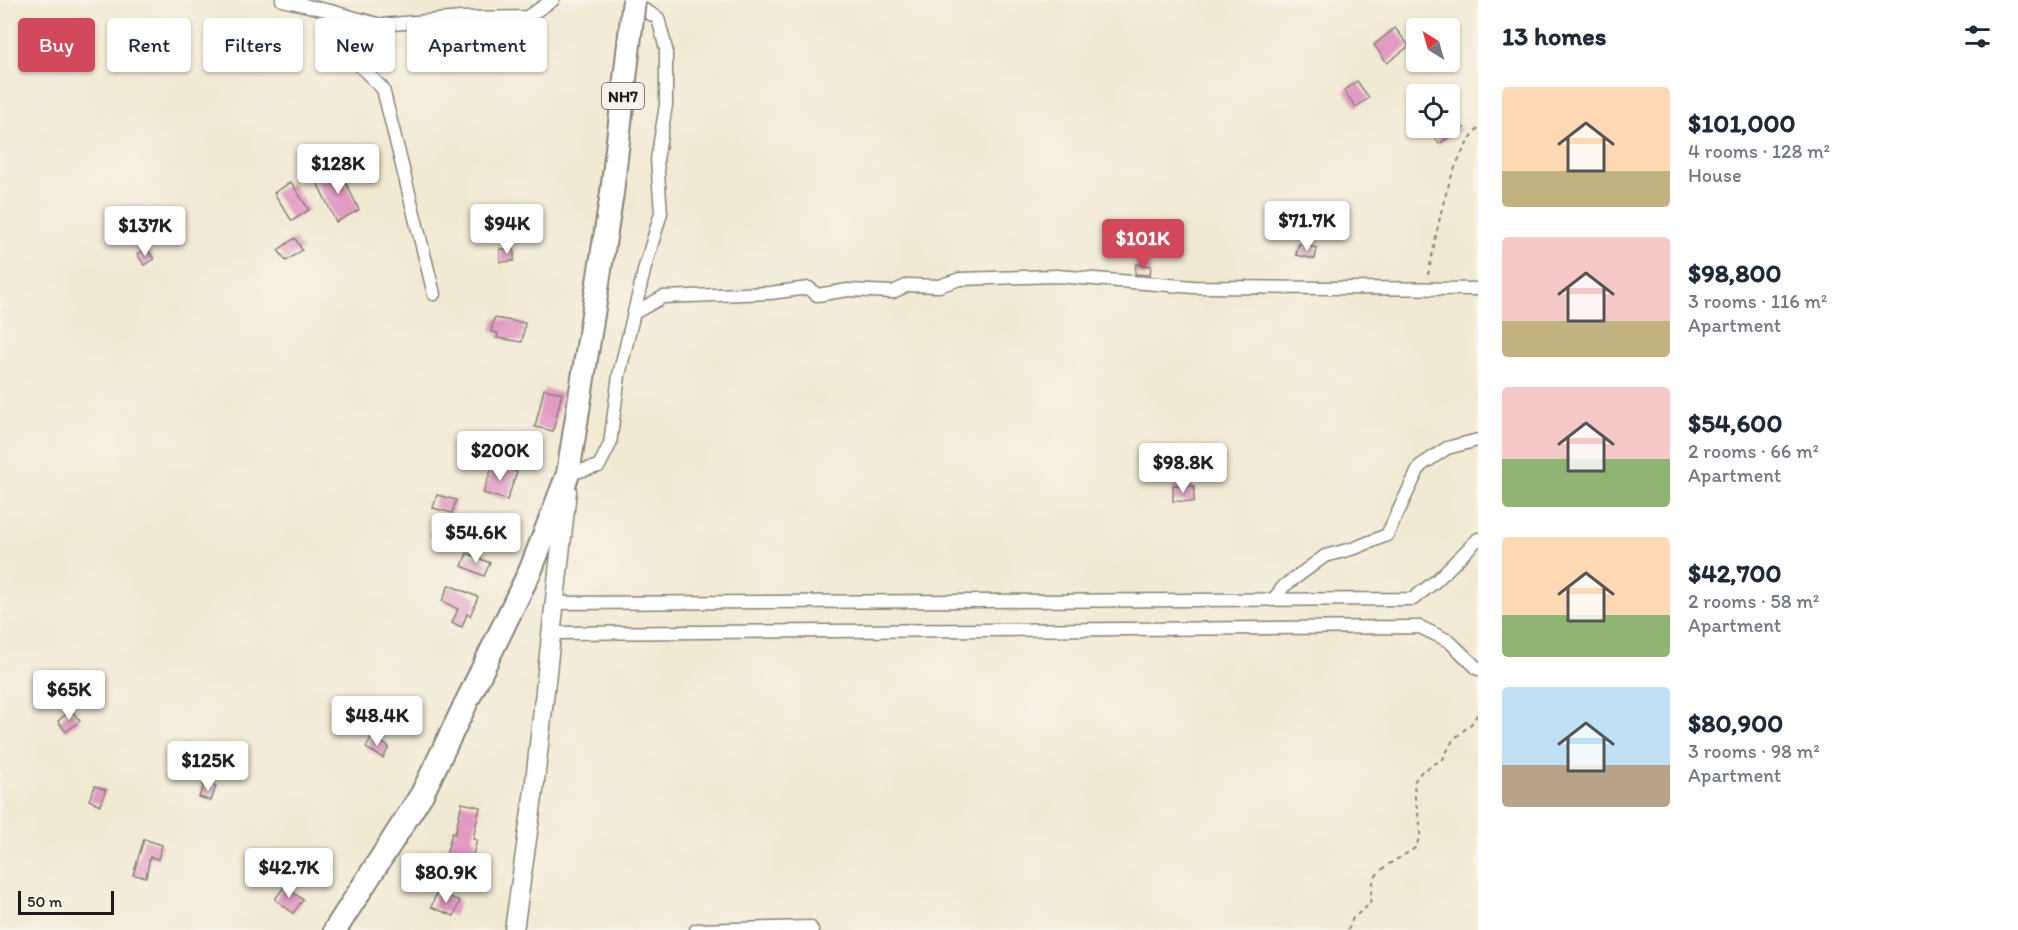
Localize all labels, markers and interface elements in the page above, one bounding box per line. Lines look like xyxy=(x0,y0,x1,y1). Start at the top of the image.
chip: Buy xyxy=(18,18,95,72)
chip: Rent xyxy=(107,18,191,72)
chip: Filters xyxy=(203,18,303,72)
chip: New xyxy=(315,18,395,72)
chip: Apartment xyxy=(407,18,547,72)
north arrow xyxy=(1406,18,1460,72)
map controls xyxy=(1406,18,1460,138)
text: 13 homes xyxy=(1502,20,1606,52)
icon: filters xyxy=(1961,20,1994,53)
road number: NH7 xyxy=(602,83,644,109)
button: locate xyxy=(1406,84,1460,138)
text: $101,000 xyxy=(1688,107,1796,139)
icon: home xyxy=(1550,111,1622,183)
text: 4 rooms · 128 m² xyxy=(1688,139,1830,163)
pin: $128K xyxy=(296,144,380,195)
text: $128K xyxy=(311,151,365,175)
text: House xyxy=(1688,163,1742,187)
pin: $71.7K xyxy=(1258,201,1356,252)
pin: $94K xyxy=(471,204,543,255)
pin: $137K xyxy=(103,206,187,257)
text: $71.7K xyxy=(1279,208,1335,232)
text: $94K xyxy=(484,211,530,235)
text: $137K xyxy=(118,213,172,237)
pin: $101K xyxy=(1101,219,1185,270)
text: $101K xyxy=(1116,226,1170,250)
text: $98,800 xyxy=(1688,257,1781,289)
icon: home xyxy=(1550,261,1622,333)
text: 3 rooms · 116 m² xyxy=(1688,289,1827,313)
text: Apartment xyxy=(1688,313,1781,337)
text: $54,600 xyxy=(1688,407,1782,439)
icon: home xyxy=(1550,411,1622,483)
pin: $200K xyxy=(458,431,542,482)
text: $200K xyxy=(471,438,529,462)
text: 2 rooms · 66 m² xyxy=(1688,439,1819,463)
pin: $98.8K xyxy=(1134,443,1232,494)
text: $98.8K xyxy=(1153,450,1213,474)
text: Apartment xyxy=(1688,463,1781,487)
pin: $54.6K xyxy=(427,513,525,564)
text: $54.6K xyxy=(446,520,506,544)
text: $42,700 xyxy=(1688,557,1782,589)
icon: home xyxy=(1550,561,1622,633)
text: 2 rooms · 58 m² xyxy=(1688,589,1819,613)
text: Apartment xyxy=(1688,613,1781,637)
pin: $65K xyxy=(33,670,105,721)
text: $65K xyxy=(47,677,91,701)
pin: $48.4K xyxy=(328,696,426,747)
text: $48.4K xyxy=(346,703,408,727)
text: $80,900 xyxy=(1688,707,1783,739)
icon: home xyxy=(1550,711,1622,783)
text: 3 rooms · 98 m² xyxy=(1688,739,1820,763)
pin: $125K xyxy=(166,741,250,792)
text: $125K xyxy=(181,748,235,772)
text: Apartment xyxy=(1688,763,1781,787)
pin: $42.7K xyxy=(240,848,338,899)
pin: $80.9K xyxy=(397,853,495,904)
text: $42.7K xyxy=(259,855,319,879)
text: $80.9K xyxy=(415,860,477,884)
scale bar xyxy=(18,888,114,916)
text: 50 m xyxy=(27,892,62,911)

